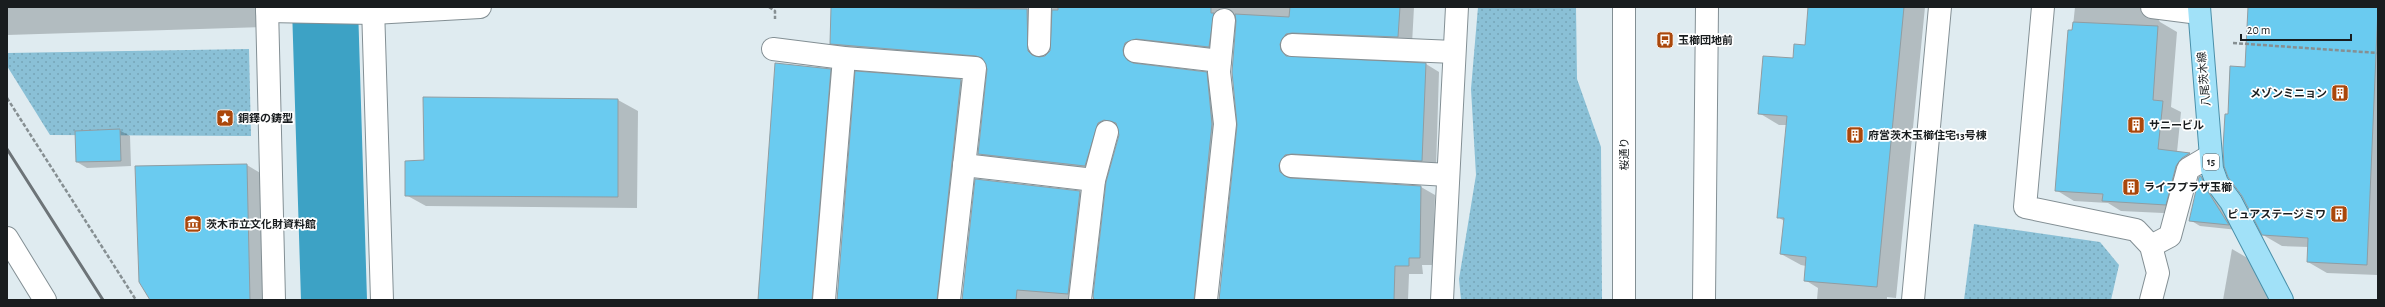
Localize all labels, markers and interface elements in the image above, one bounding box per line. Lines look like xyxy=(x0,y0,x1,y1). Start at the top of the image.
scale bar xyxy=(2241,16,2351,42)
text: 20 m xyxy=(2247,24,2270,36)
bus stop icon: 玉櫛団地前 xyxy=(1655,30,1675,50)
place label: 玉櫛団地前 xyxy=(1678,34,1733,46)
street label: 八尾茨木線 xyxy=(2195,51,2212,107)
building icon: メゾンミニョン xyxy=(2330,83,2350,103)
place label: メゾンミニョン xyxy=(2250,87,2327,99)
place icon: 銅鐸の鋳型 xyxy=(215,108,235,128)
place label: 銅鐸の鋳型 xyxy=(238,112,293,124)
building icon: サニービル xyxy=(2126,115,2146,135)
place label: サニービル xyxy=(2149,119,2204,131)
building icon: 府営茨木玉櫛住宅13号棟 xyxy=(1845,125,1865,145)
place label: 府営茨木玉櫛住宅13号棟 xyxy=(1868,129,1987,141)
street label: 桜通り xyxy=(1618,138,1630,171)
road number: 15 xyxy=(2203,154,2219,170)
building icon: ライフプラザ玉櫛 xyxy=(2121,177,2141,197)
place label: ライフプラザ玉櫛 xyxy=(2144,181,2232,193)
building icon: ピュアステージミワ xyxy=(2329,204,2349,224)
place label: ピュアステージミワ xyxy=(2227,209,2326,220)
museum icon: 茨木市立文化財資料館 xyxy=(183,214,203,234)
place label: 茨木市立文化財資料館 xyxy=(206,218,316,230)

